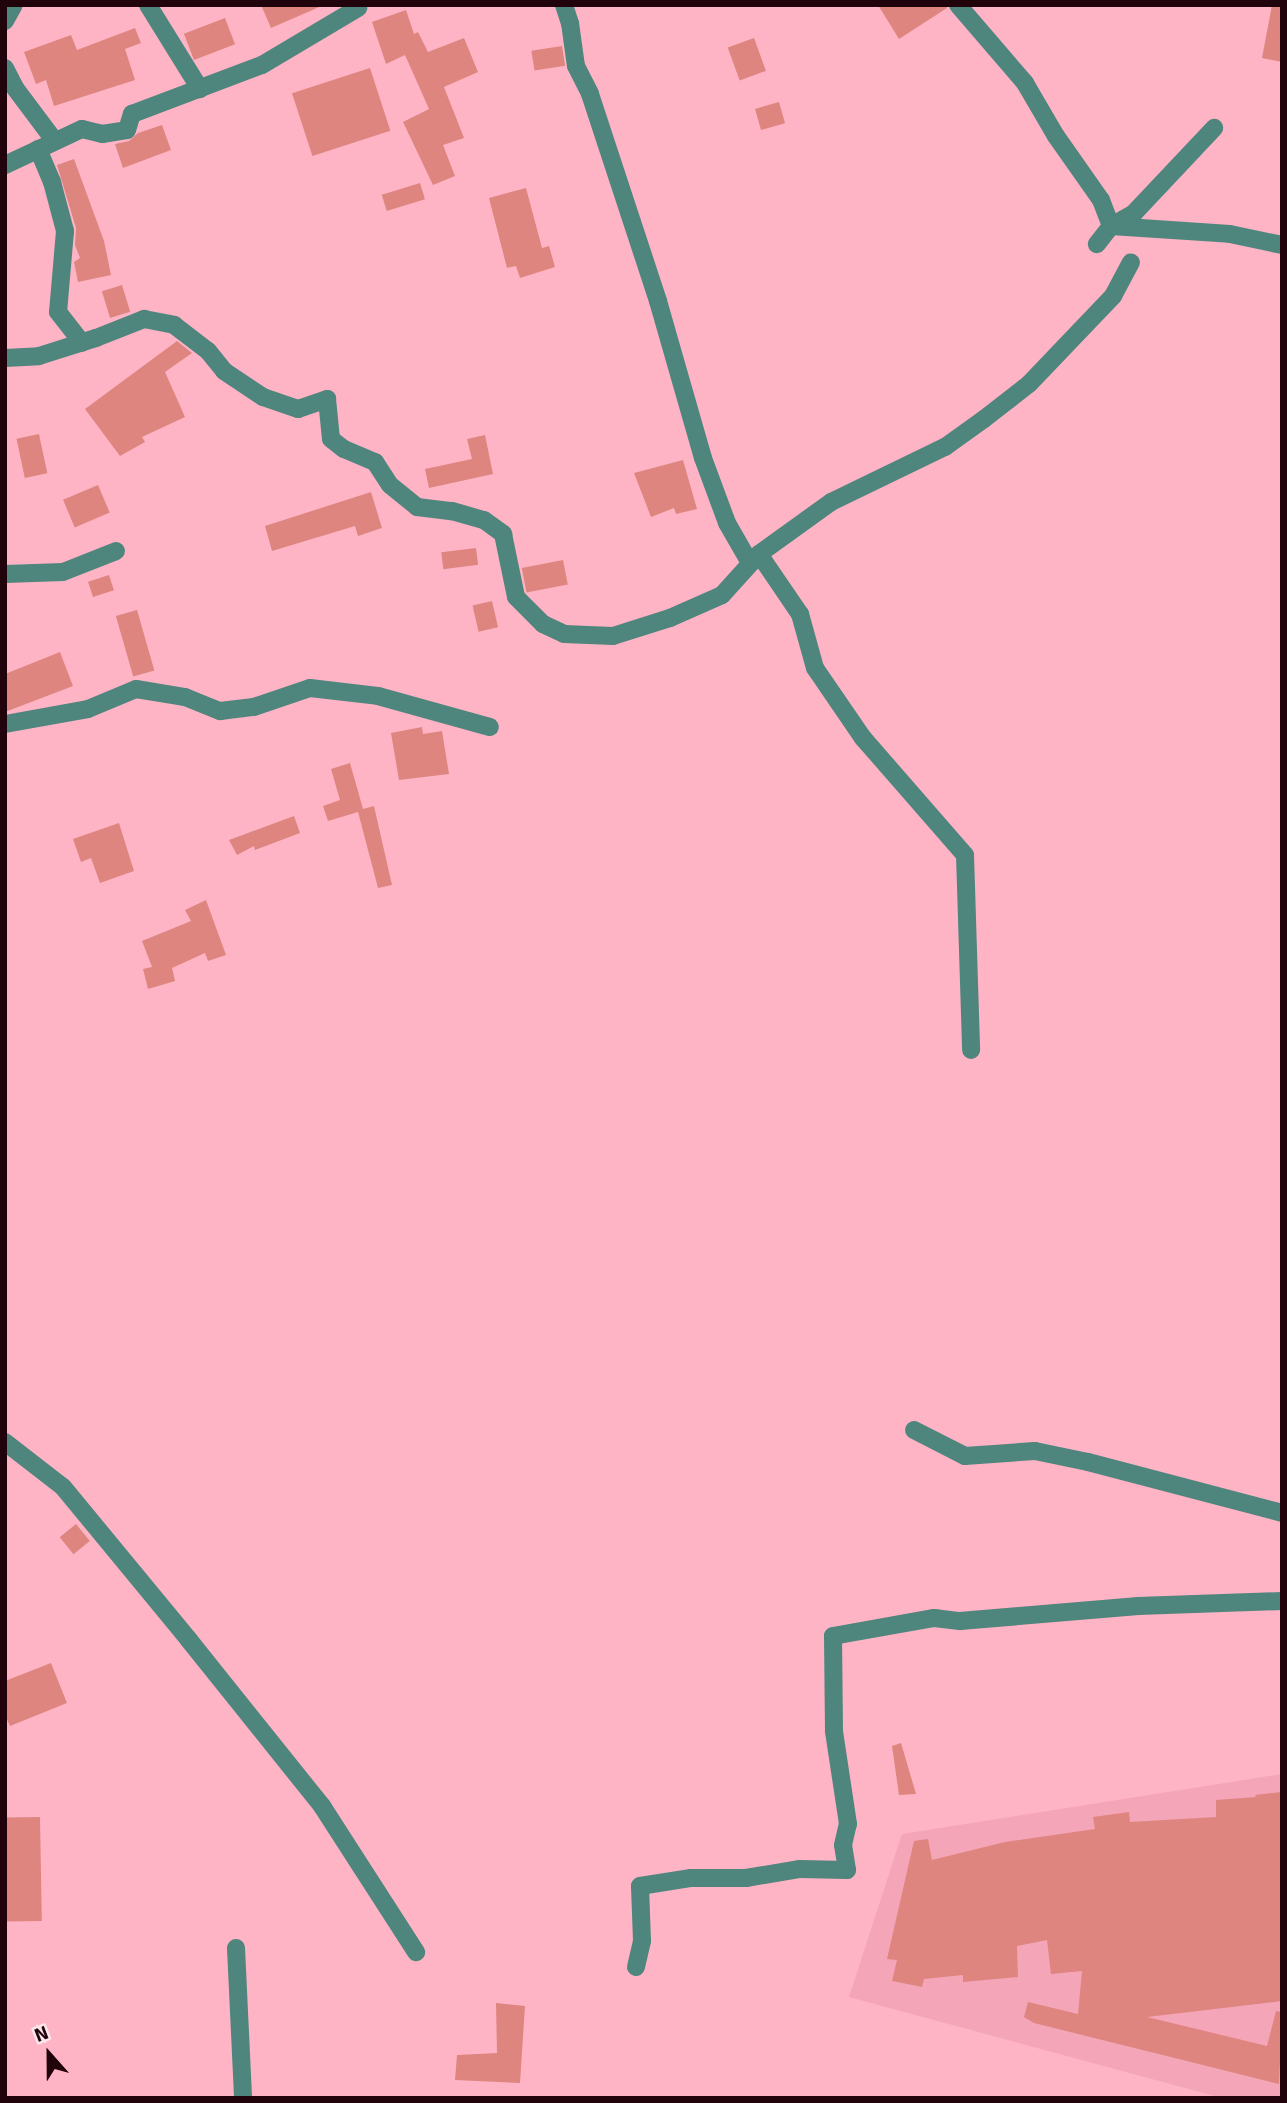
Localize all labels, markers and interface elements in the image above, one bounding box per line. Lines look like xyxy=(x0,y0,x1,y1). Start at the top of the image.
north arrow xyxy=(14,2019,84,2089)
text: N xyxy=(31,2021,52,2048)

